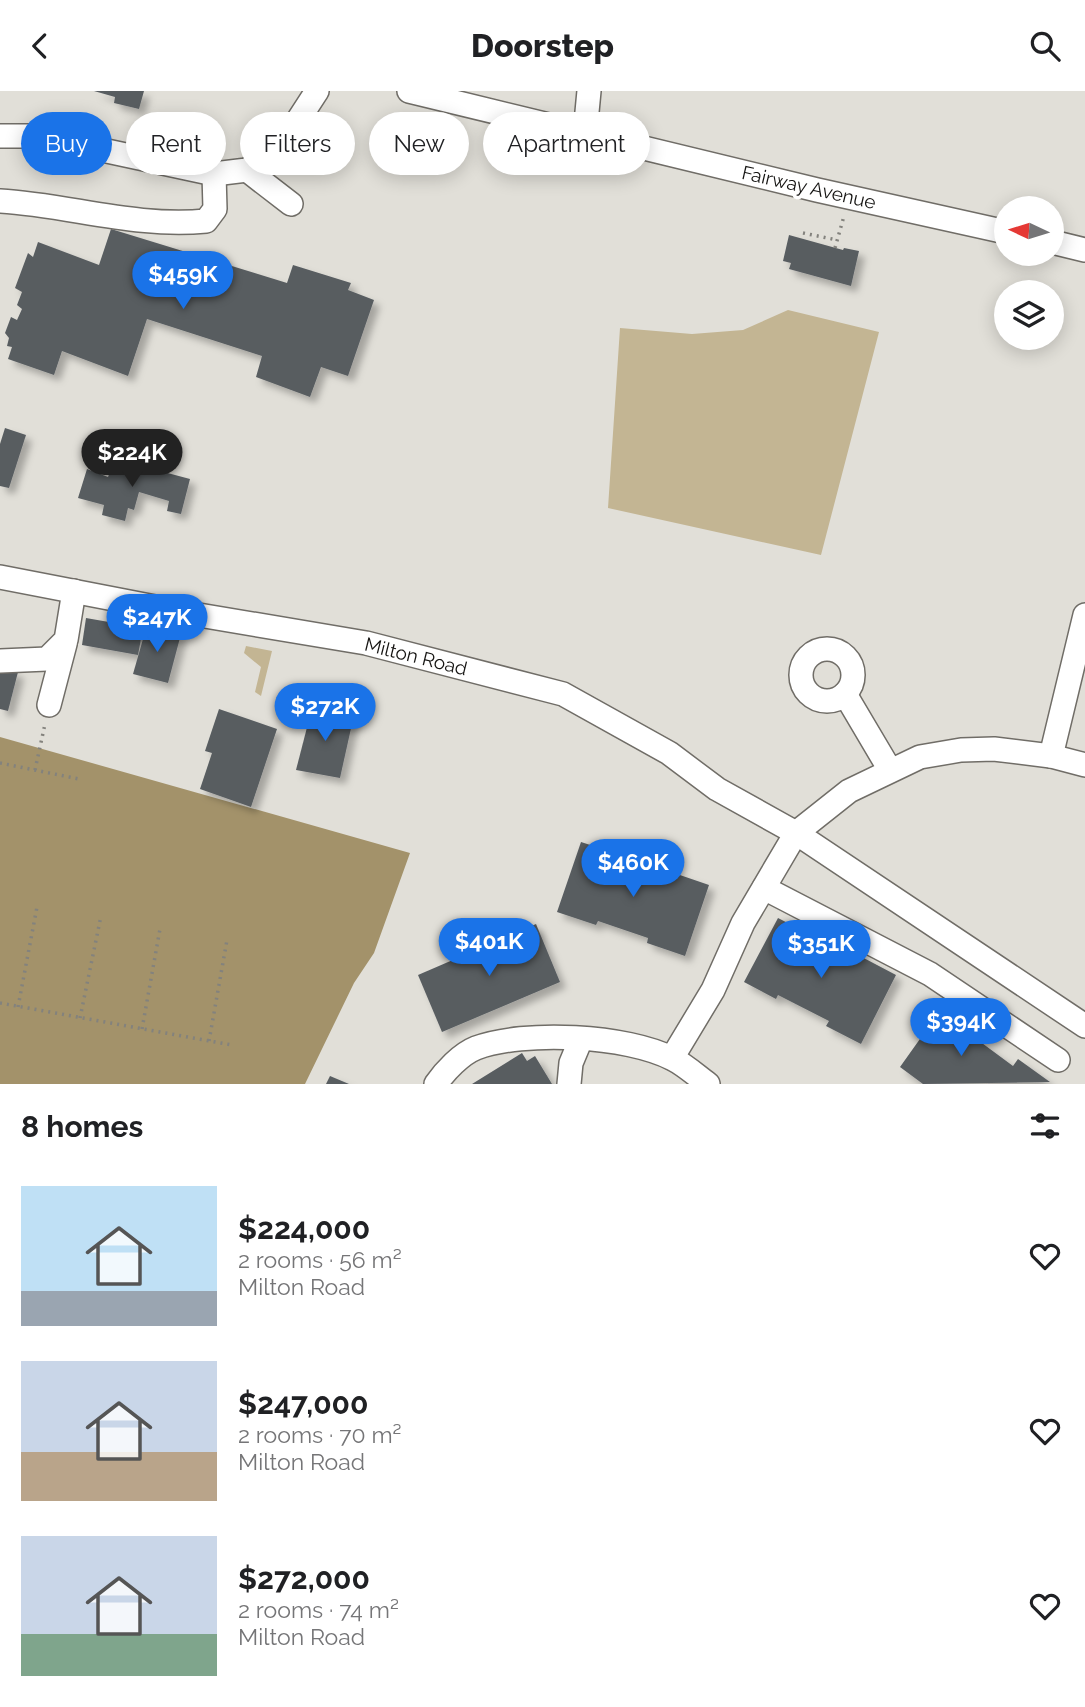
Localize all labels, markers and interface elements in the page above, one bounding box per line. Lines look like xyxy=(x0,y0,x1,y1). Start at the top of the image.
icon: back xyxy=(21,27,59,65)
text: Doorstep xyxy=(471,27,614,64)
icon: search xyxy=(1026,27,1064,65)
chip: Buy xyxy=(21,112,112,175)
chip: Rent xyxy=(126,112,226,175)
chip: Filters xyxy=(240,112,355,175)
chip: New xyxy=(369,112,469,175)
chip: Apartment xyxy=(483,112,650,175)
street label: Fairway Avenue xyxy=(740,161,878,213)
north arrow xyxy=(994,196,1064,266)
map controls xyxy=(994,196,1064,350)
pin: $459K xyxy=(134,251,232,311)
text: $459K xyxy=(148,260,218,287)
button: layers xyxy=(994,280,1064,350)
pin: $224K xyxy=(83,429,181,489)
text: $224K xyxy=(97,438,167,465)
pin: $247K xyxy=(108,595,206,654)
text: $247K xyxy=(123,603,191,630)
street label: Milton Road xyxy=(362,633,470,679)
pin: $272K xyxy=(276,683,374,743)
text: $272K xyxy=(291,692,359,719)
pin: $460K xyxy=(584,839,682,899)
text: $460K xyxy=(597,848,669,875)
pin: $401K xyxy=(440,919,538,978)
pin: $351K xyxy=(772,921,870,980)
text: $401K xyxy=(455,927,523,954)
text: $351K xyxy=(788,929,854,956)
pin: $394K xyxy=(912,999,1010,1058)
text: $394K xyxy=(926,1007,996,1034)
icon: filters xyxy=(1026,1107,1064,1145)
text: 8 homes xyxy=(21,1109,143,1144)
text: $224,000 xyxy=(238,1211,370,1246)
icon: home xyxy=(77,1214,161,1298)
icon: heart xyxy=(1026,1237,1064,1275)
text: 2 rooms · 56 m² xyxy=(238,1246,402,1273)
text: Milton Road xyxy=(238,1273,365,1300)
text: $247,000 xyxy=(238,1386,368,1421)
icon: home xyxy=(77,1389,161,1473)
icon: heart xyxy=(1026,1412,1064,1450)
text: 2 rooms · 70 m² xyxy=(238,1421,401,1448)
text: Milton Road xyxy=(238,1448,365,1475)
text: $272,000 xyxy=(238,1561,370,1596)
icon: home xyxy=(77,1564,161,1648)
icon: heart xyxy=(1026,1587,1064,1625)
text: 2 rooms · 74 m² xyxy=(238,1596,399,1623)
text: Milton Road xyxy=(238,1623,365,1650)

